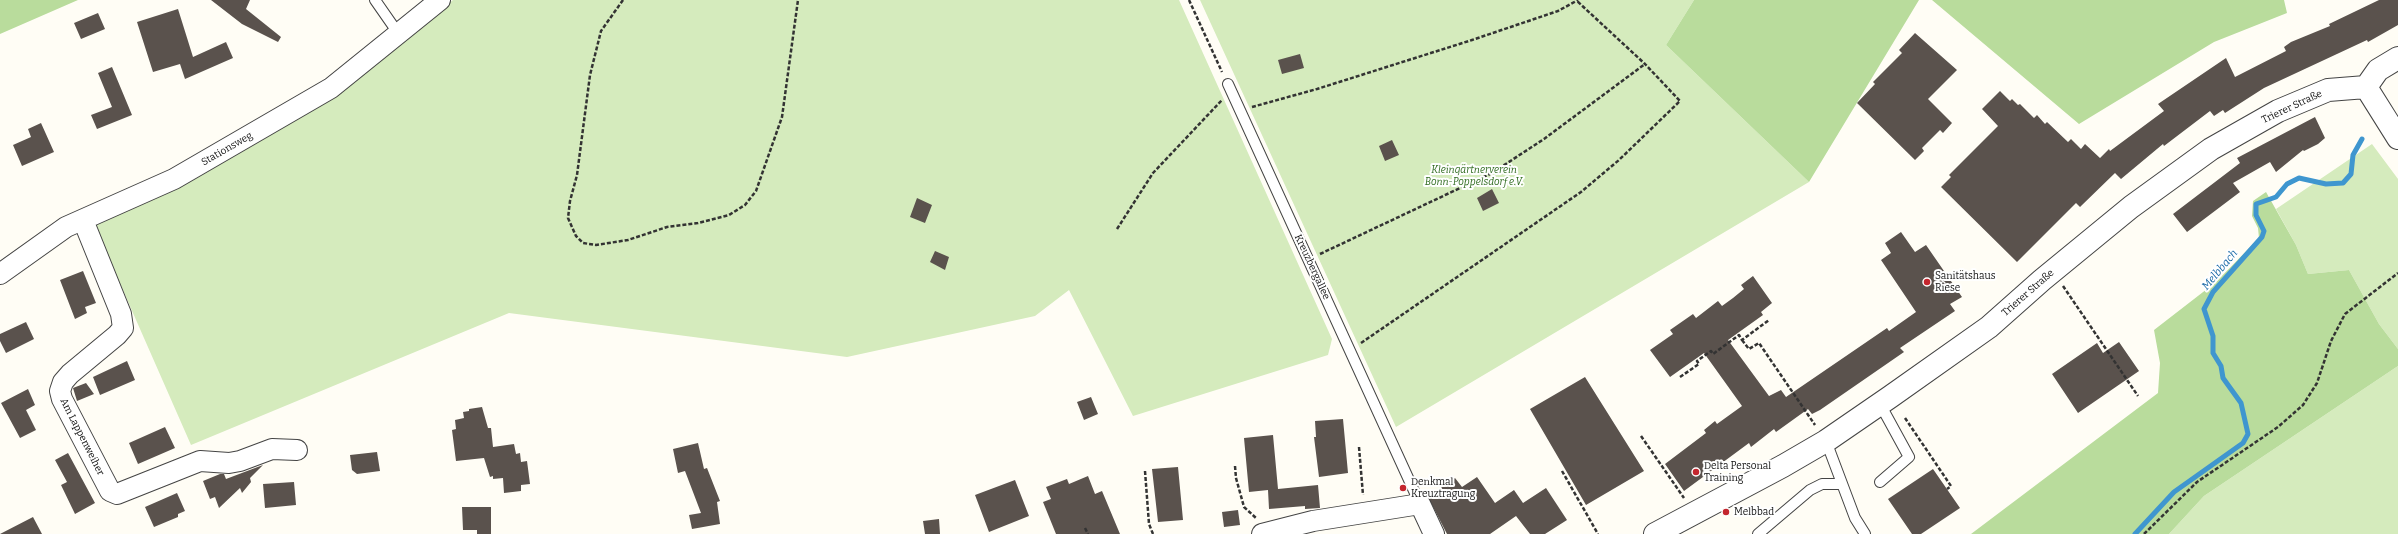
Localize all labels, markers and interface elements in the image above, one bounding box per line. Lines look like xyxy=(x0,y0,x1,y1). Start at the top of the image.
street label: Trierer Straße xyxy=(2260,88,2324,126)
street label: Stationsweg xyxy=(199,130,255,168)
park label: Kleingärtnerverein Bonn-Poppelsdorf e.V. xyxy=(1425,164,1523,188)
street label: Kreuzbergallee xyxy=(1292,232,1332,302)
water label: Melbbach xyxy=(2199,247,2241,293)
street label: Trierer Straße xyxy=(1999,267,2057,319)
place label: Sanitätshaus Riese xyxy=(1935,270,1996,294)
marker: Sanitätshaus Riese xyxy=(1922,277,1932,287)
street label: Am Lappenweiher xyxy=(57,396,107,478)
place label: Delta Personal Training xyxy=(1704,460,1771,484)
marker: Delta Personal Training xyxy=(1691,467,1701,477)
place label: Denkmal Kreuztragung xyxy=(1411,476,1475,500)
marker: Denkmal Kreuztragung xyxy=(1398,483,1408,493)
place label: Melbbad xyxy=(1734,506,1774,518)
marker: Melbbad xyxy=(1721,507,1731,517)

